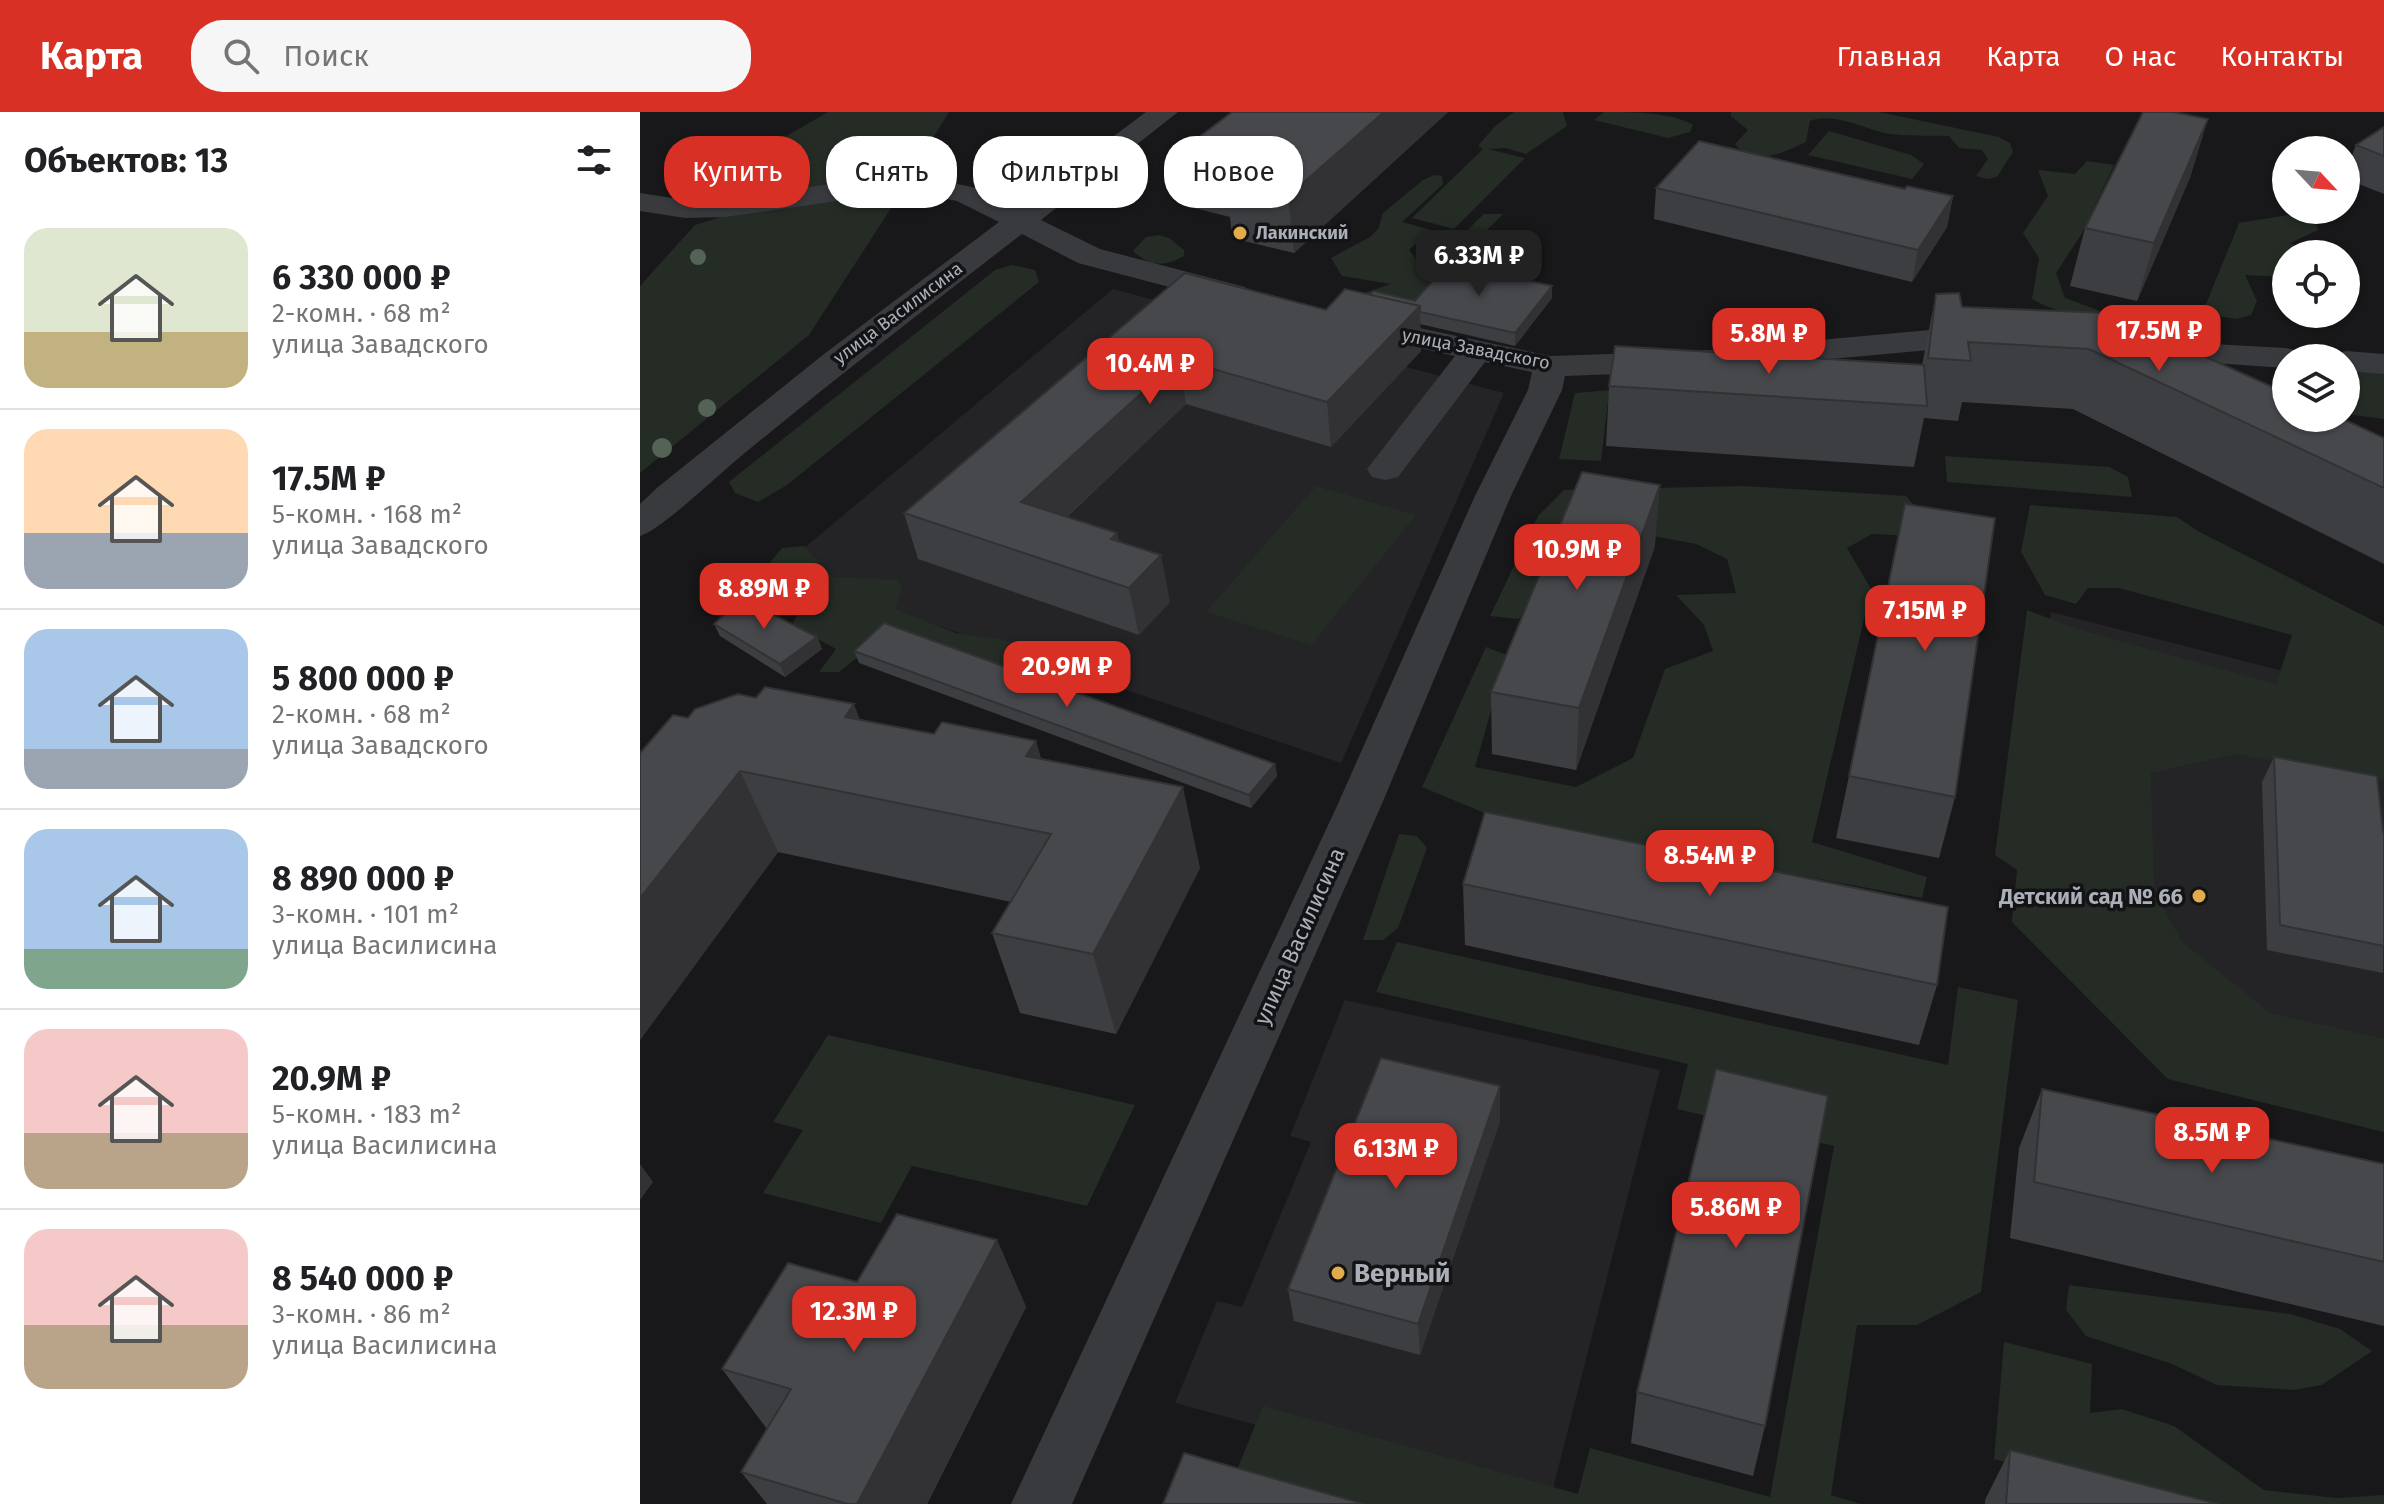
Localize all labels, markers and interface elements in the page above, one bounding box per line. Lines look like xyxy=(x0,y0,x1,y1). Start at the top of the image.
search box xyxy=(191,20,751,92)
text: Карта xyxy=(40,33,143,79)
icon: search xyxy=(219,34,263,78)
text: Поиск xyxy=(283,38,369,74)
text: Главная xyxy=(1836,40,1942,73)
text: Карта xyxy=(1986,40,2060,73)
text: О нас xyxy=(2104,40,2176,73)
text: Контакты xyxy=(2220,40,2344,73)
chip: Купить xyxy=(664,136,810,208)
chip: Снять xyxy=(826,136,957,208)
chip: Фильтры xyxy=(973,136,1148,208)
chip: Новое xyxy=(1164,136,1303,208)
north arrow xyxy=(2272,136,2360,224)
map controls xyxy=(2272,136,2360,432)
icon: filters xyxy=(572,138,616,182)
text: Объектов: 13 xyxy=(24,140,228,181)
place label: Лакинский xyxy=(1256,222,1348,244)
marker: Лакинский xyxy=(1231,224,1249,242)
pin: 6.33M ₽ xyxy=(1405,230,1553,298)
text: 6.33M ₽ xyxy=(1434,240,1524,271)
button: locate xyxy=(2272,240,2360,328)
text: 6 330 000 ₽ xyxy=(272,257,451,298)
street label: улица Василисина xyxy=(829,257,967,369)
icon: home xyxy=(88,260,184,356)
text: 2-комн. · 68 m² xyxy=(272,298,451,329)
pin: 17.5M ₽ xyxy=(2085,305,2233,373)
pin: 5.8M ₽ xyxy=(1704,308,1834,376)
text: 17.5M ₽ xyxy=(2116,315,2202,346)
text: 5.8M ₽ xyxy=(1730,318,1808,349)
street label: улица Завадского xyxy=(1400,324,1552,374)
text: улица Завадского xyxy=(272,329,489,360)
pin: 10.4M ₽ xyxy=(1076,338,1224,406)
button: layers xyxy=(2272,344,2360,432)
text: 10.4M ₽ xyxy=(1105,348,1195,379)
text: 17.5M ₽ xyxy=(272,458,385,499)
icon: home xyxy=(88,461,184,557)
text: 5-комн. · 168 m² xyxy=(272,499,462,530)
pin: 10.9M ₽ xyxy=(1503,524,1651,592)
text: улица Завадского xyxy=(272,530,489,561)
text: 10.9M ₽ xyxy=(1532,534,1622,565)
pin: 8.89M ₽ xyxy=(690,563,838,631)
text: 8.89M ₽ xyxy=(718,573,810,604)
pin: 7.15M ₽ xyxy=(1851,585,1999,653)
text: 7.15M ₽ xyxy=(1883,595,1967,626)
pin: 20.9M ₽ xyxy=(993,641,1141,709)
text: 20.9M ₽ xyxy=(1022,651,1112,682)
text: 5 800 000 ₽ xyxy=(272,658,454,699)
icon: home xyxy=(88,661,184,757)
text: 2-комн. · 68 m² xyxy=(272,699,451,730)
text: улица Завадского xyxy=(272,730,489,761)
pin: 8.54M ₽ xyxy=(1636,830,1784,898)
text: 8.54M ₽ xyxy=(1664,840,1756,871)
street label: улица Василисина xyxy=(1248,844,1351,1029)
text: 8 890 000 ₽ xyxy=(272,858,454,899)
icon: home xyxy=(88,861,184,957)
place label: Детский сад № 66 xyxy=(1998,883,2183,910)
marker: Детский сад № 66 xyxy=(2190,887,2208,905)
text: 3-комн. · 101 m² xyxy=(272,899,459,930)
text: улица Василисина xyxy=(272,930,497,961)
text: 20.9M ₽ xyxy=(272,1058,391,1099)
icon: home xyxy=(88,1061,184,1157)
text: 5-комн. · 183 m² xyxy=(272,1099,461,1130)
pin: 8.5M ₽ xyxy=(2147,1107,2277,1175)
text: 8.5M ₽ xyxy=(2173,1117,2251,1148)
pin: 6.13M ₽ xyxy=(1322,1123,1470,1191)
text: улица Василисина xyxy=(272,1130,497,1161)
text: 6.13M ₽ xyxy=(1353,1133,1439,1164)
pin: 5.86M ₽ xyxy=(1662,1182,1810,1250)
text: 5.86M ₽ xyxy=(1690,1192,1782,1223)
text: 8 540 000 ₽ xyxy=(272,1258,453,1299)
place label: Верный xyxy=(1354,1258,1450,1289)
icon: home xyxy=(88,1261,184,1357)
marker: Верный xyxy=(1329,1264,1347,1282)
pin: 12.3M ₽ xyxy=(780,1286,928,1354)
text: 12.3M ₽ xyxy=(810,1296,898,1327)
text: 3-комн. · 86 m² xyxy=(272,1299,451,1330)
text: улица Василисина xyxy=(272,1330,497,1361)

